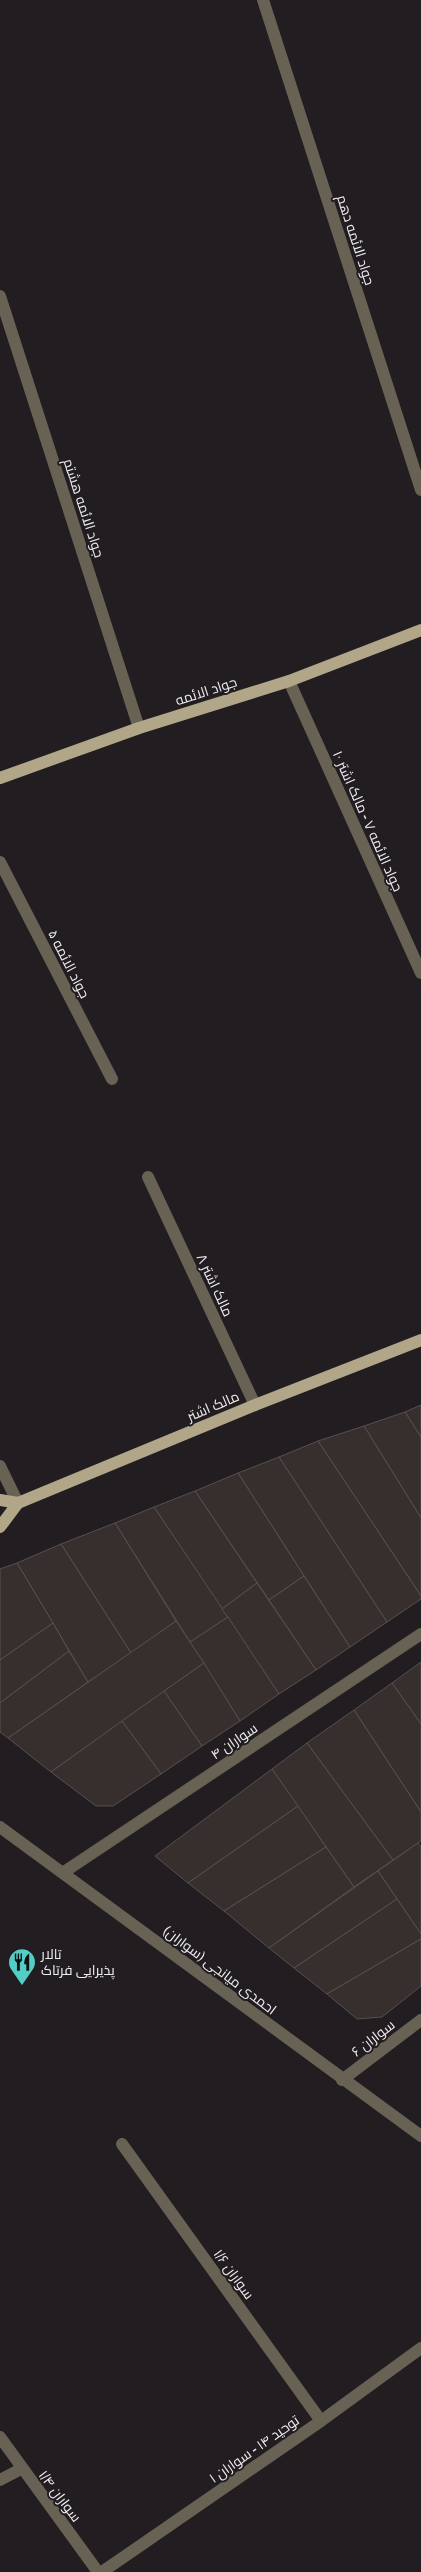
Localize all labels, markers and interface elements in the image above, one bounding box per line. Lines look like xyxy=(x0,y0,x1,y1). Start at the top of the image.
street label: جواد الائمه دهم xyxy=(332,193,379,288)
street label: جواد الائمه هشتم xyxy=(59,456,109,560)
street label: جواد الائمه xyxy=(173,673,239,709)
street label: جواد الائمه ۷ - مالک اشتر ۱۰ xyxy=(329,748,407,894)
street label: جواد الائمه ۵ xyxy=(44,927,94,1001)
street label: مالک اشتر ۸ xyxy=(193,1251,237,1319)
street label: مالک اشتر xyxy=(183,1387,242,1425)
street label: سواران ۴ xyxy=(207,1719,261,1763)
street label: احمدی میانجی (سواران) xyxy=(160,1922,280,2018)
place label: تالار پذیرایی فرتاک xyxy=(40,1945,115,1980)
restaurant icon: تالار پذیرایی فرتاک xyxy=(7,1947,37,1986)
street label: سواران ۶ xyxy=(348,2015,398,2061)
street label: سواران ۱/۶ xyxy=(210,2245,258,2303)
street label: توحید ۱۴ - سواران ۱ xyxy=(205,2411,303,2487)
street label: سواران ۱/۴ xyxy=(35,2467,85,2525)

